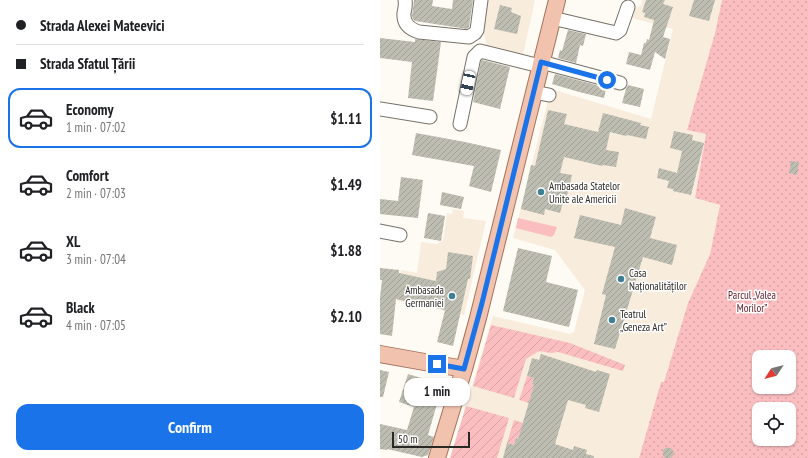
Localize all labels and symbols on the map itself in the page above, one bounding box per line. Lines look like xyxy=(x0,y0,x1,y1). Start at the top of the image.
car xyxy=(460,70,476,96)
route start xyxy=(598,71,616,89)
place label: Ambasada Statelor Unite ale Americii xyxy=(549,179,620,206)
marker: Ambasada Statelor Unite ale Americii xyxy=(536,187,546,197)
place label: Casa Naționalităților xyxy=(629,266,687,293)
marker: Casa Naționalităților xyxy=(616,274,626,284)
place label: Ambasada Germaniei xyxy=(405,283,444,310)
park label: Parcul „Valea Morilor” xyxy=(728,288,776,315)
marker: Ambasada Germaniei xyxy=(447,291,457,301)
place label: Teatrul „Geneza Art” xyxy=(620,307,667,334)
marker: Teatrul „Geneza Art” xyxy=(607,315,617,325)
north arrow xyxy=(752,350,796,394)
route end xyxy=(428,355,446,373)
callout: 1 min xyxy=(404,378,470,406)
scale bar xyxy=(392,430,470,449)

